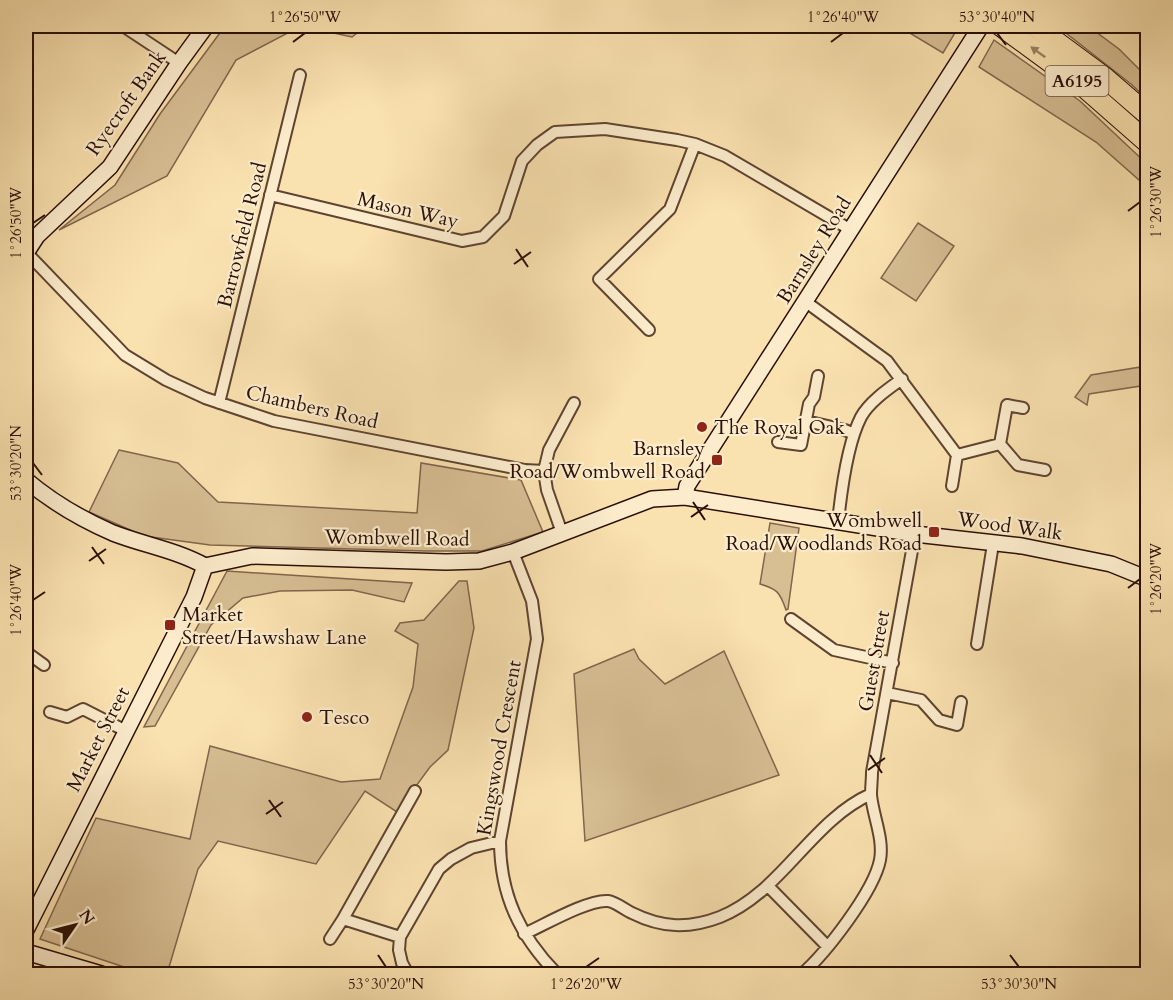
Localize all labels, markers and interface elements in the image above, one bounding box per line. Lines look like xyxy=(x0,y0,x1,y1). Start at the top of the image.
text: 1°26'50"W xyxy=(269,7,342,27)
text: 1°26'40"W xyxy=(807,7,880,27)
text: 53°30'40"N xyxy=(959,7,1035,27)
street label: Ryecroft Bank xyxy=(80,45,172,161)
one-way arrow xyxy=(1030,47,1045,59)
road number: A6195 xyxy=(1046,66,1108,96)
street label: Barrowfield Road xyxy=(211,159,273,311)
text: 1°26'30"W xyxy=(1146,165,1166,238)
street label: Mason Way xyxy=(355,185,462,235)
text: 1°26'50"W xyxy=(6,186,26,259)
street label: Barnsley Road xyxy=(770,191,858,309)
street label: Chambers Road xyxy=(243,379,381,435)
place label: The Royal Oak xyxy=(714,414,845,441)
marker: The Royal Oak xyxy=(695,420,709,434)
text: 53°30'20"N xyxy=(6,425,26,501)
place label: Barnsley Road/Wombwell Road xyxy=(509,435,705,485)
marker: Barnsley Road/Wombwell Road xyxy=(710,453,724,467)
street label: Wood Walk xyxy=(955,505,1065,547)
place label: Wombwell Road/Woodlands Road xyxy=(725,507,922,557)
street label: Wombwell Road xyxy=(323,523,470,553)
marker: Wombwell Road/Woodlands Road xyxy=(927,525,941,539)
text: 1°26'20"W xyxy=(1146,542,1166,615)
text: 1°26'40"W xyxy=(6,563,26,636)
place label: Market Street/Hawshaw Lane xyxy=(182,601,367,651)
street label: Guest Street xyxy=(852,608,896,714)
marker: Market Street/Hawshaw Lane xyxy=(163,618,177,632)
street label: Kingswood Crescent xyxy=(470,657,528,838)
street label: Market Street xyxy=(60,681,136,796)
place label: Tesco xyxy=(319,704,370,731)
marker: Tesco xyxy=(300,710,314,724)
north arrow xyxy=(45,895,105,955)
text: N xyxy=(73,905,100,929)
text: 53°30'20"N xyxy=(348,974,424,994)
text: 1°26'20"W xyxy=(550,974,623,994)
text: 53°30'30"N xyxy=(981,974,1057,994)

